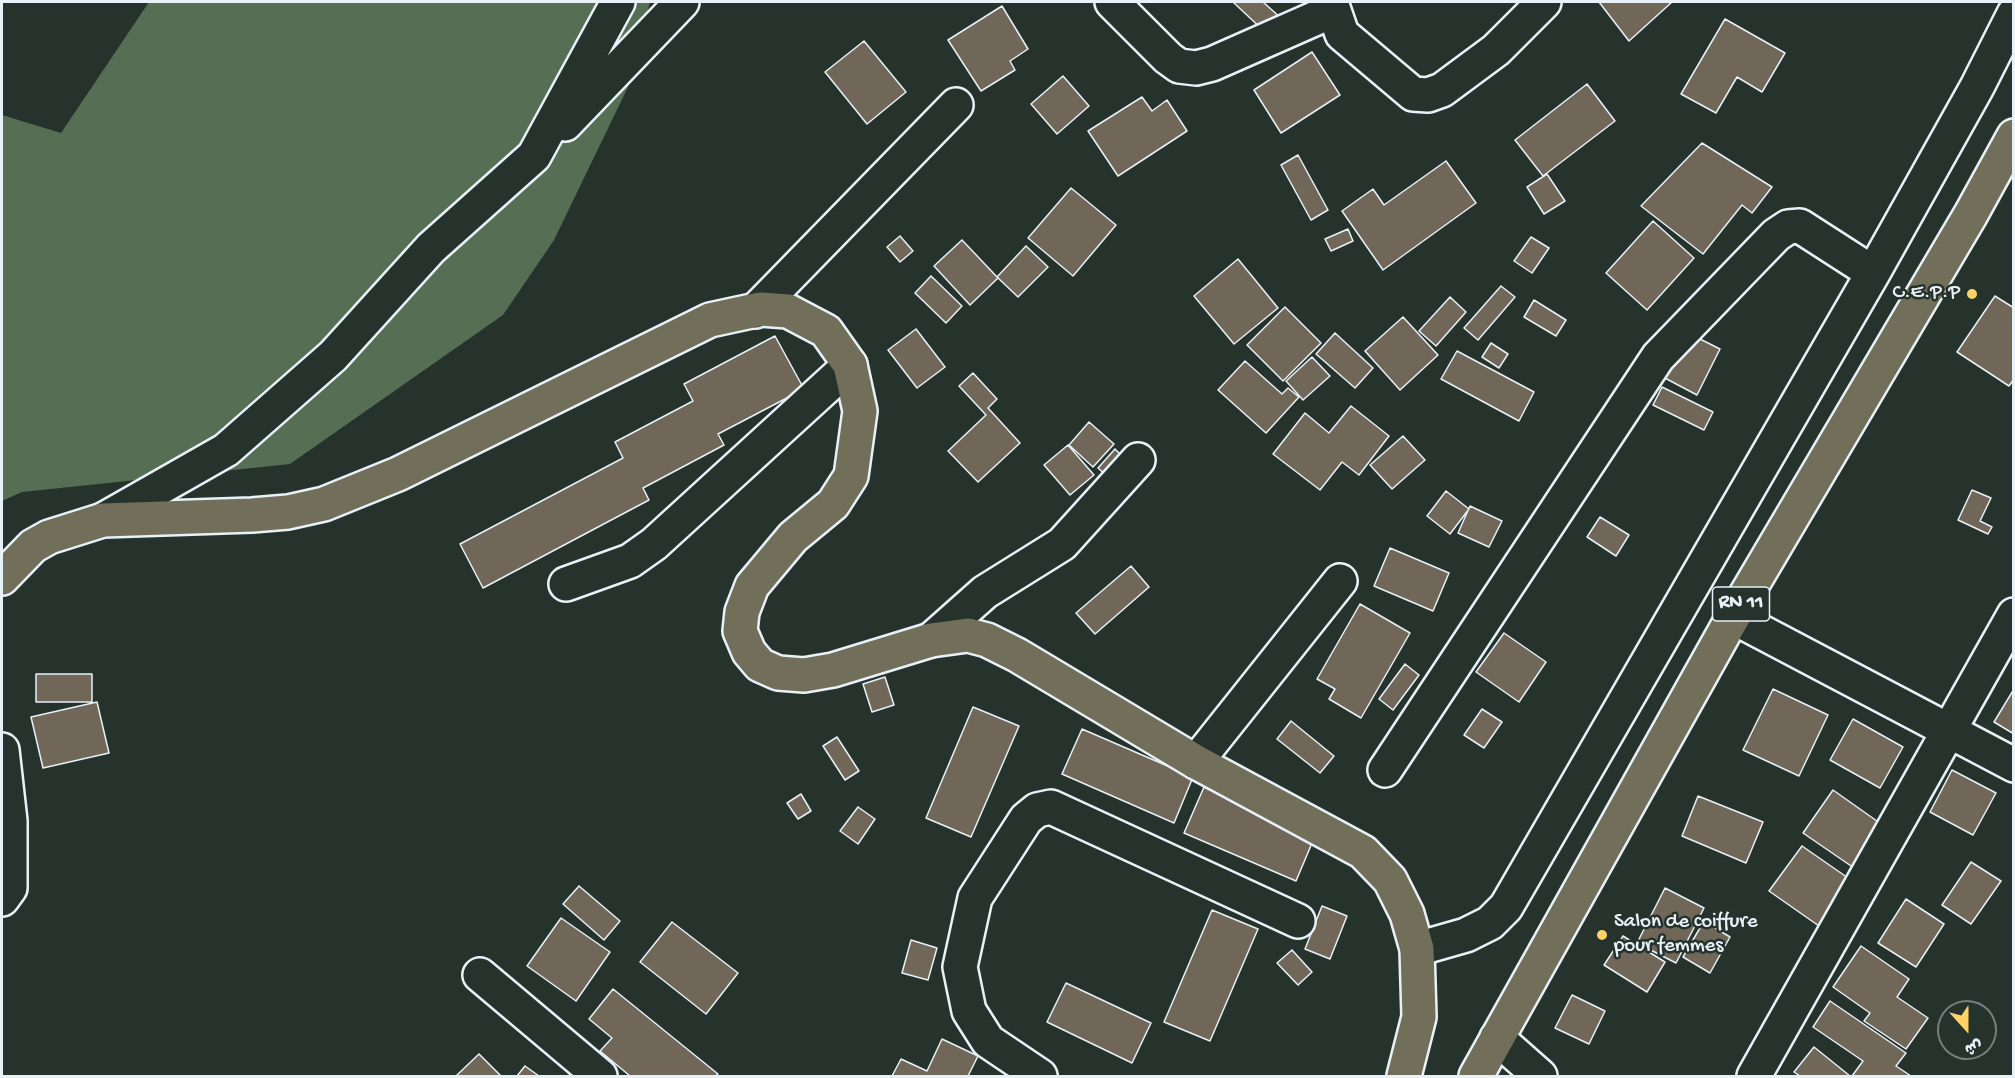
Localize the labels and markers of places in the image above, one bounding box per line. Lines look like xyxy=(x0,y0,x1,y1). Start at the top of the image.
place label: C.E.P.P xyxy=(1893,281,1960,307)
marker: C.E.P.P xyxy=(1965,287,1979,301)
place label: Salon de coiffure pour femmes xyxy=(1614,910,1758,960)
marker: Salon de coiffure pour femmes xyxy=(1595,928,1609,942)

